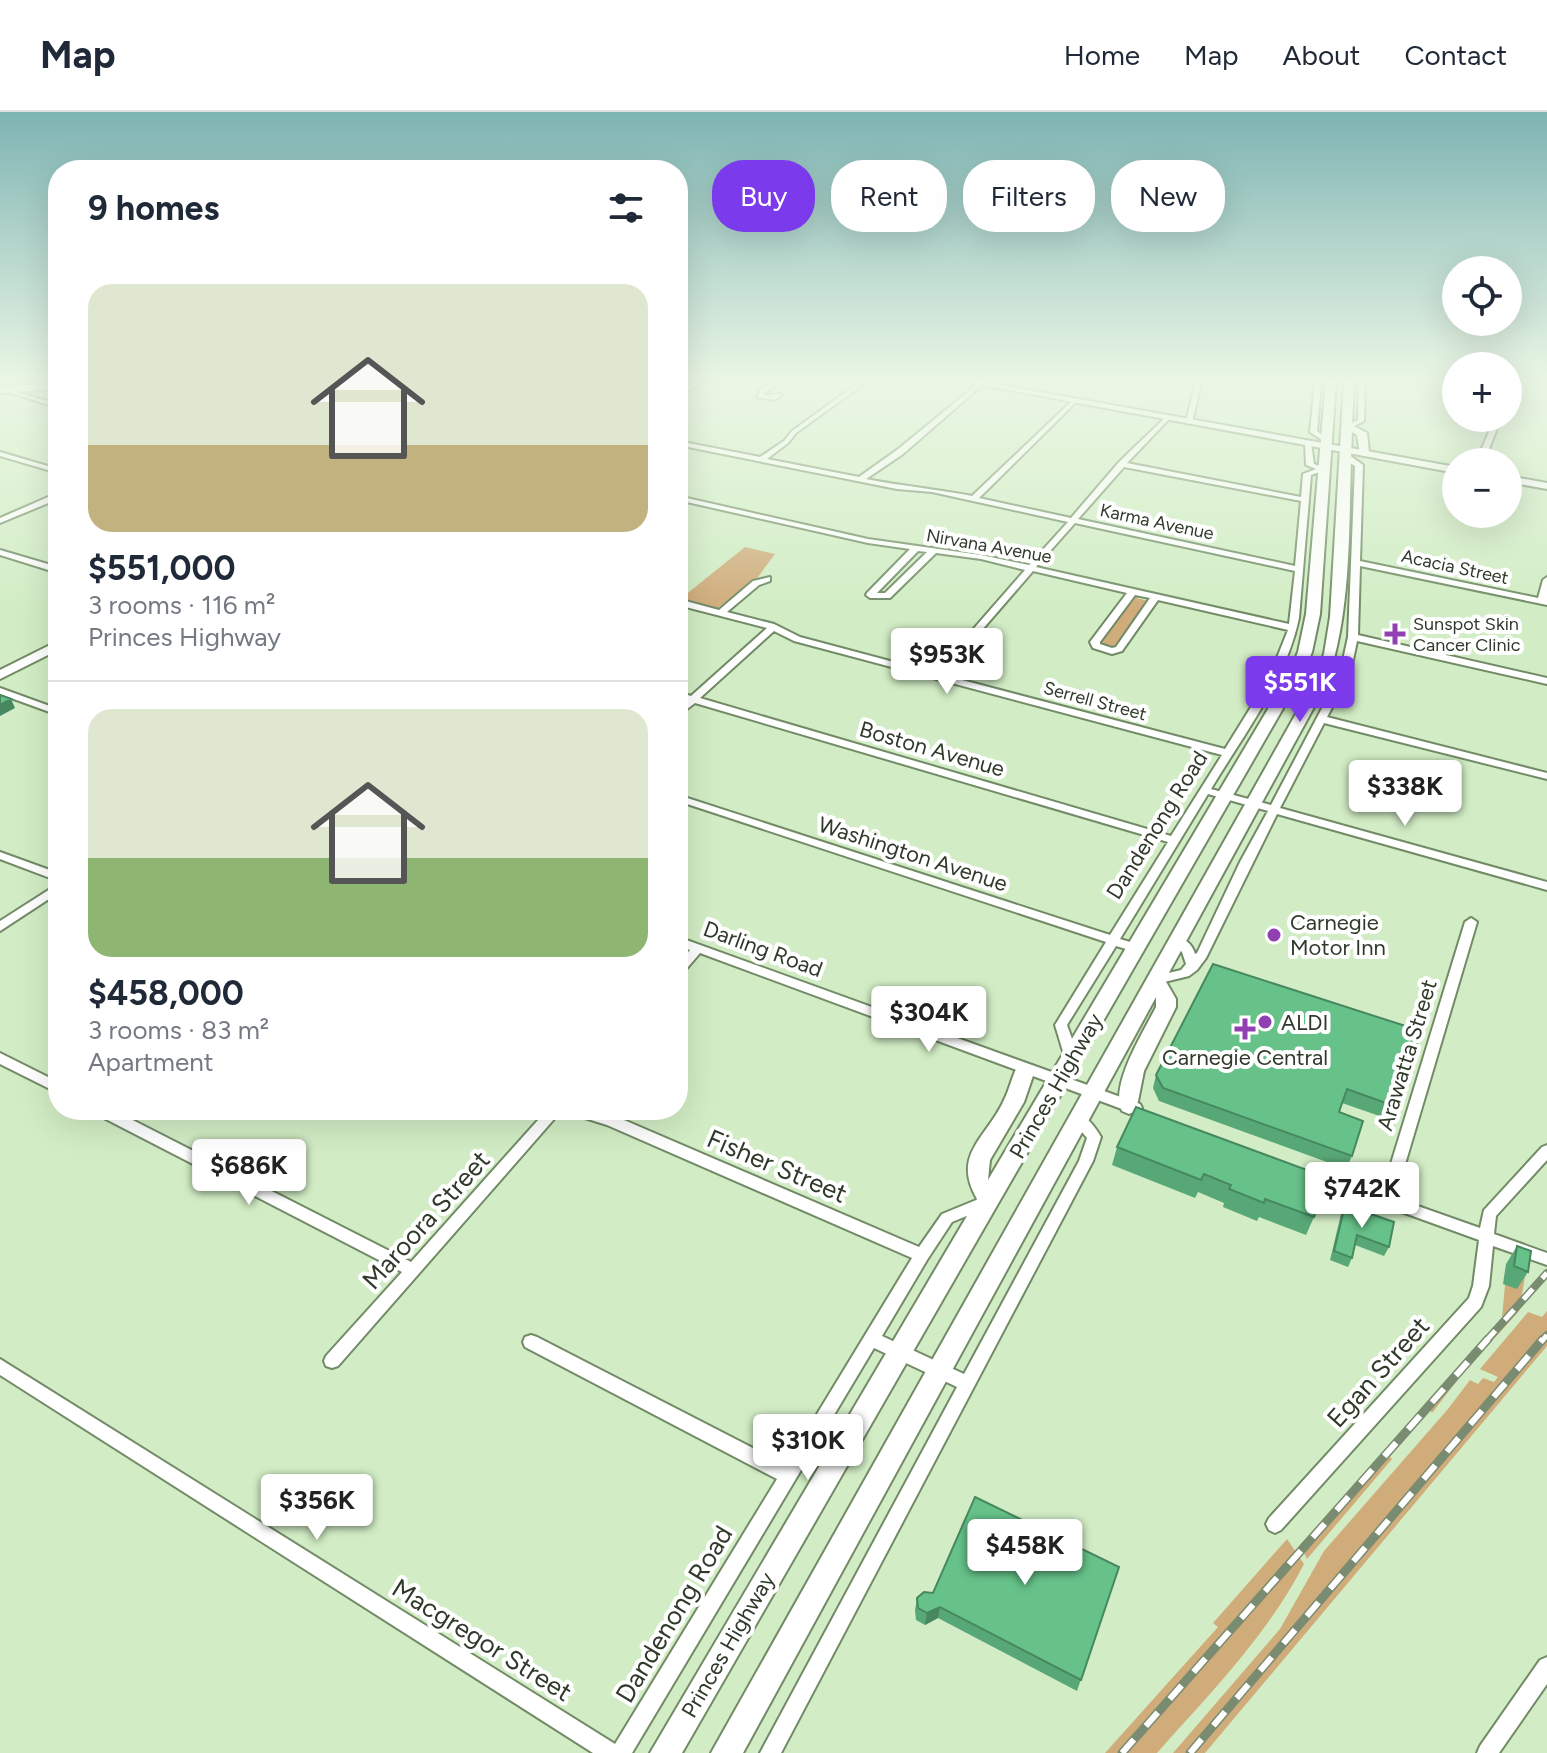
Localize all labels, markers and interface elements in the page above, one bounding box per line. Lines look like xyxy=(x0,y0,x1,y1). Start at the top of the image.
text: Map xyxy=(40,32,116,78)
text: Home xyxy=(1064,38,1140,72)
text: Map xyxy=(1184,38,1239,72)
text: About xyxy=(1283,38,1360,72)
text: Contact xyxy=(1404,38,1507,72)
chip: Buy xyxy=(712,160,815,232)
chip: Rent xyxy=(831,160,947,232)
chip: Filters xyxy=(963,160,1095,232)
chip: New xyxy=(1111,160,1225,232)
icon: filters xyxy=(604,186,648,230)
text: 9 homes xyxy=(88,188,219,229)
map controls xyxy=(1442,256,1522,528)
button: locate xyxy=(1442,256,1522,336)
icon: home xyxy=(296,336,440,480)
button: + xyxy=(1442,352,1522,432)
button: − xyxy=(1442,448,1522,528)
street label: Karma Avenue xyxy=(1098,499,1216,545)
street label: Nirvana Avenue xyxy=(925,524,1054,568)
street label: Acacia Street xyxy=(1399,545,1511,589)
text: $551,000 xyxy=(88,548,236,589)
text: 3 rooms · 116 m² xyxy=(88,589,275,621)
place label: Sunspot Skin Cancer Clinic xyxy=(1413,613,1521,656)
text: Princes Highway xyxy=(88,621,281,653)
marker: Sunspot Skin Cancer Clinic xyxy=(1384,623,1406,645)
pin: $953K xyxy=(891,628,1003,696)
text: $953K xyxy=(909,638,985,670)
pin: $551K xyxy=(1244,656,1356,724)
text: $551K xyxy=(1264,666,1336,698)
street label: Serrell Street xyxy=(1041,677,1149,725)
street label: Boston Avenue xyxy=(856,715,1008,783)
street label: Dandenong Road xyxy=(1101,746,1213,904)
pin: $338K xyxy=(1349,760,1461,828)
icon: home xyxy=(296,761,440,905)
text: $338K xyxy=(1367,770,1443,802)
street label: Washington Avenue xyxy=(815,811,1011,897)
place label: Carnegie Motor Inn xyxy=(1290,909,1386,961)
street label: Darling Road xyxy=(700,915,826,983)
marker: Carnegie Motor Inn xyxy=(1265,926,1283,944)
text: $458,000 xyxy=(88,973,244,1014)
street label: Arawatta Street xyxy=(1371,976,1443,1134)
pin: $304K xyxy=(873,986,985,1054)
text: $304K xyxy=(889,996,969,1028)
street label: Princes Highway xyxy=(1003,1008,1109,1163)
place label: ALDI xyxy=(1281,1009,1328,1036)
marker: ALDI xyxy=(1256,1013,1274,1031)
text: 3 rooms · 83 m² xyxy=(88,1014,269,1046)
marker: Carnegie Central xyxy=(1234,1018,1256,1040)
place label: Carnegie Central xyxy=(1162,1044,1328,1071)
text: Apartment xyxy=(88,1046,214,1078)
street label: Fisher Street xyxy=(702,1122,852,1210)
pin: $686K xyxy=(193,1139,305,1207)
street label: Maroora Street xyxy=(355,1144,497,1296)
text: $686K xyxy=(210,1149,288,1181)
pin: $742K xyxy=(1306,1162,1418,1230)
text: $742K xyxy=(1323,1172,1401,1204)
street label: Egan Street xyxy=(1320,1310,1436,1434)
pin: $310K xyxy=(752,1414,864,1482)
text: $310K xyxy=(771,1424,845,1456)
pin: $356K xyxy=(261,1474,373,1542)
text: $356K xyxy=(279,1484,355,1516)
pin: $458K xyxy=(969,1519,1081,1587)
street label: Dandenong Road xyxy=(609,1520,739,1708)
text: $458K xyxy=(985,1529,1065,1561)
street label: Princes Highway xyxy=(675,1567,781,1722)
street label: Macgregor Street xyxy=(386,1572,578,1708)

